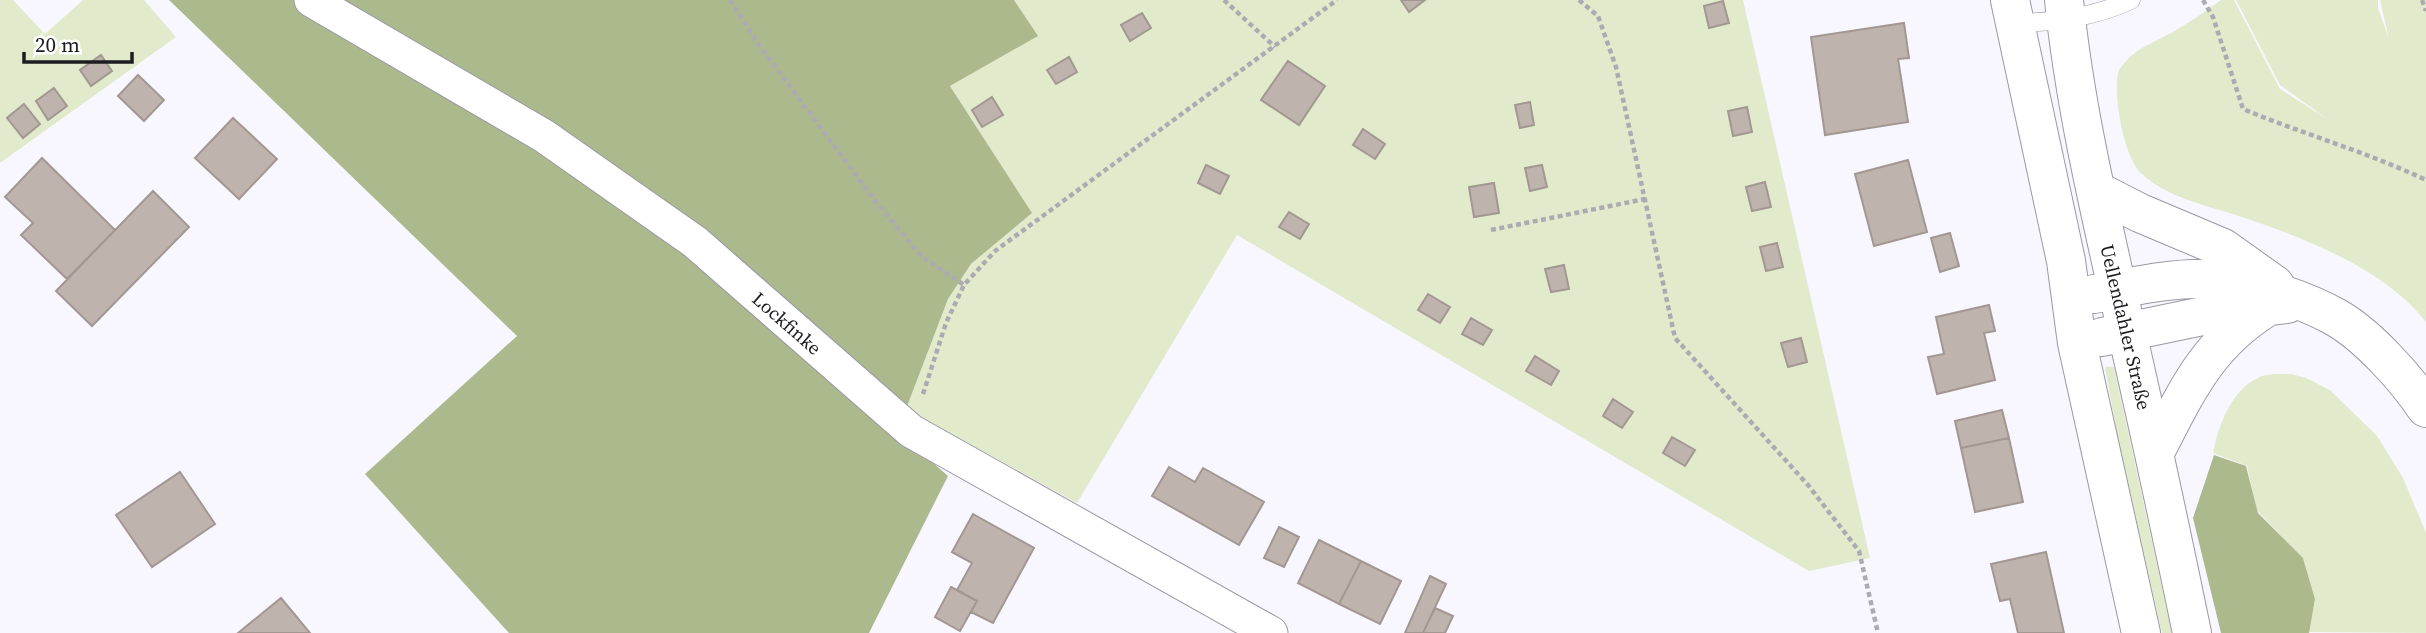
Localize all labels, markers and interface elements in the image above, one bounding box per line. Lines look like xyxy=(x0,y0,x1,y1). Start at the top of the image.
scale bar xyxy=(24,21,133,65)
text: 20 m xyxy=(35,30,80,59)
street label: Uellendahler Straße xyxy=(2094,242,2158,412)
street label: Lockfinke xyxy=(747,286,827,360)

